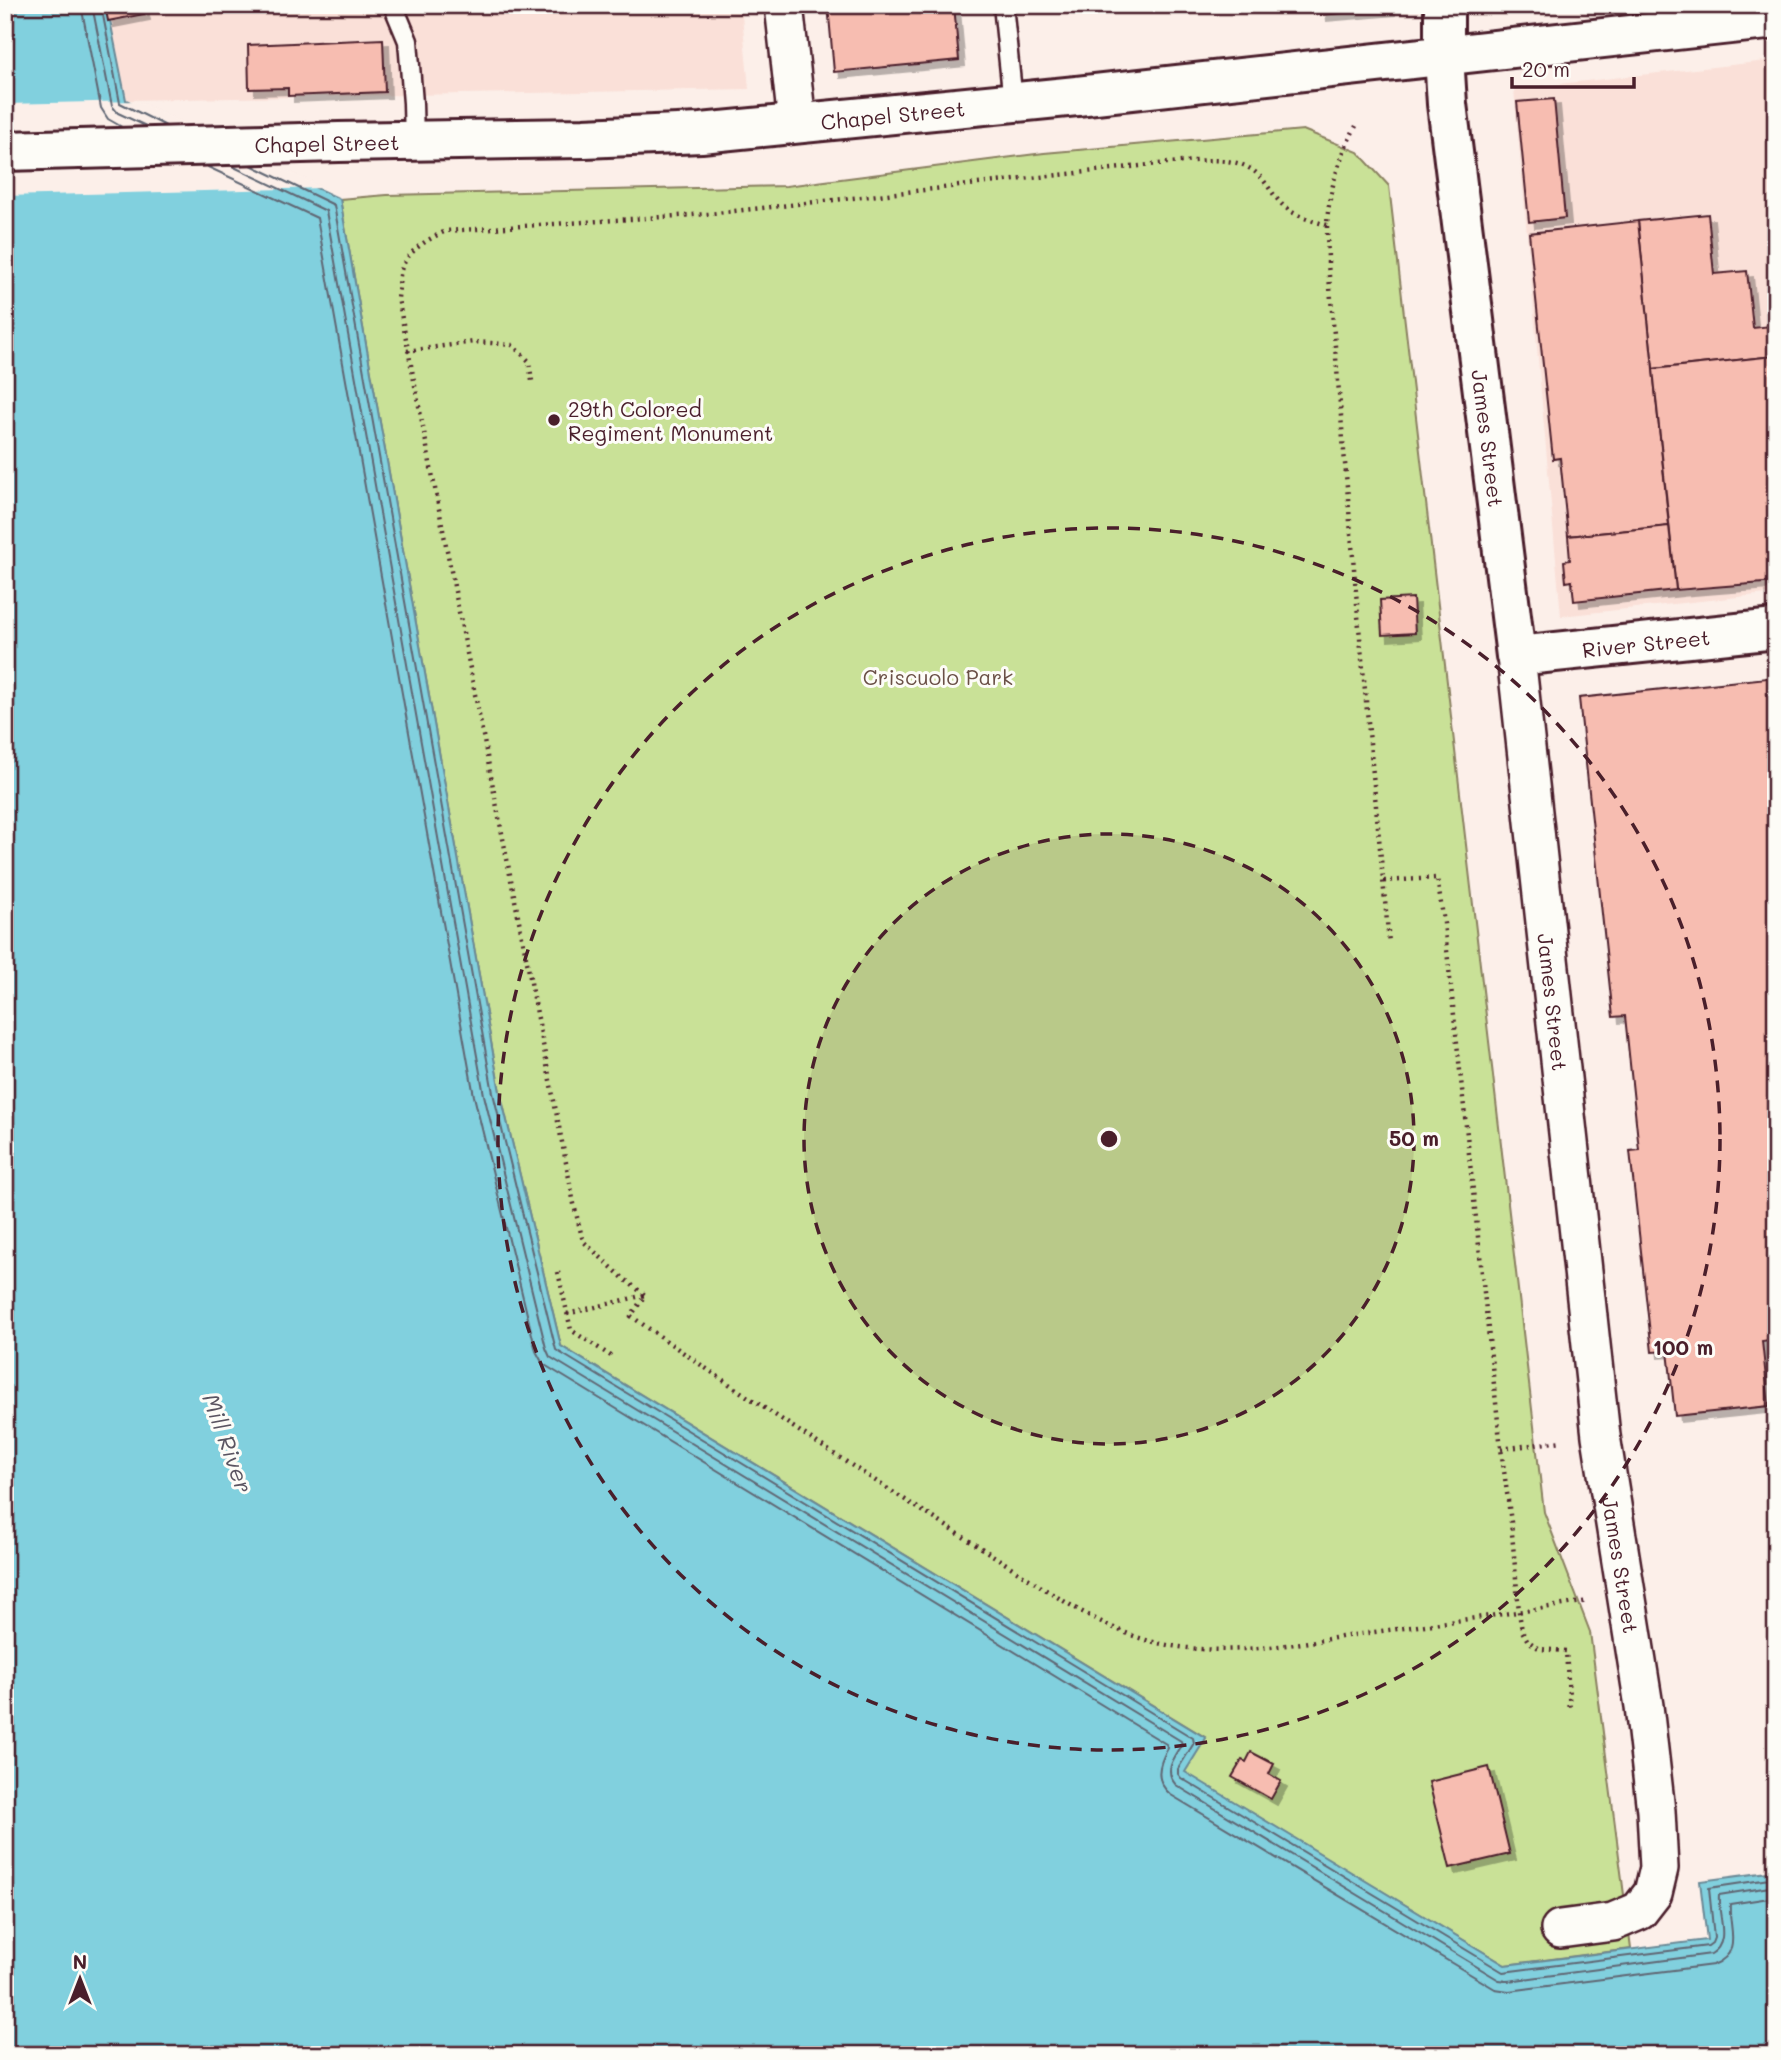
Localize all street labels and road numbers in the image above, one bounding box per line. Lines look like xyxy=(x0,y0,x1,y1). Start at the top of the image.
street label: Chapel Street xyxy=(819,94,966,135)
street label: Chapel Street xyxy=(254,128,399,158)
street label: James Street xyxy=(1467,368,1511,509)
street label: River Street xyxy=(1581,622,1711,663)
street label: James Street xyxy=(1533,932,1575,1072)
street label: James Street xyxy=(1597,1494,1646,1635)

